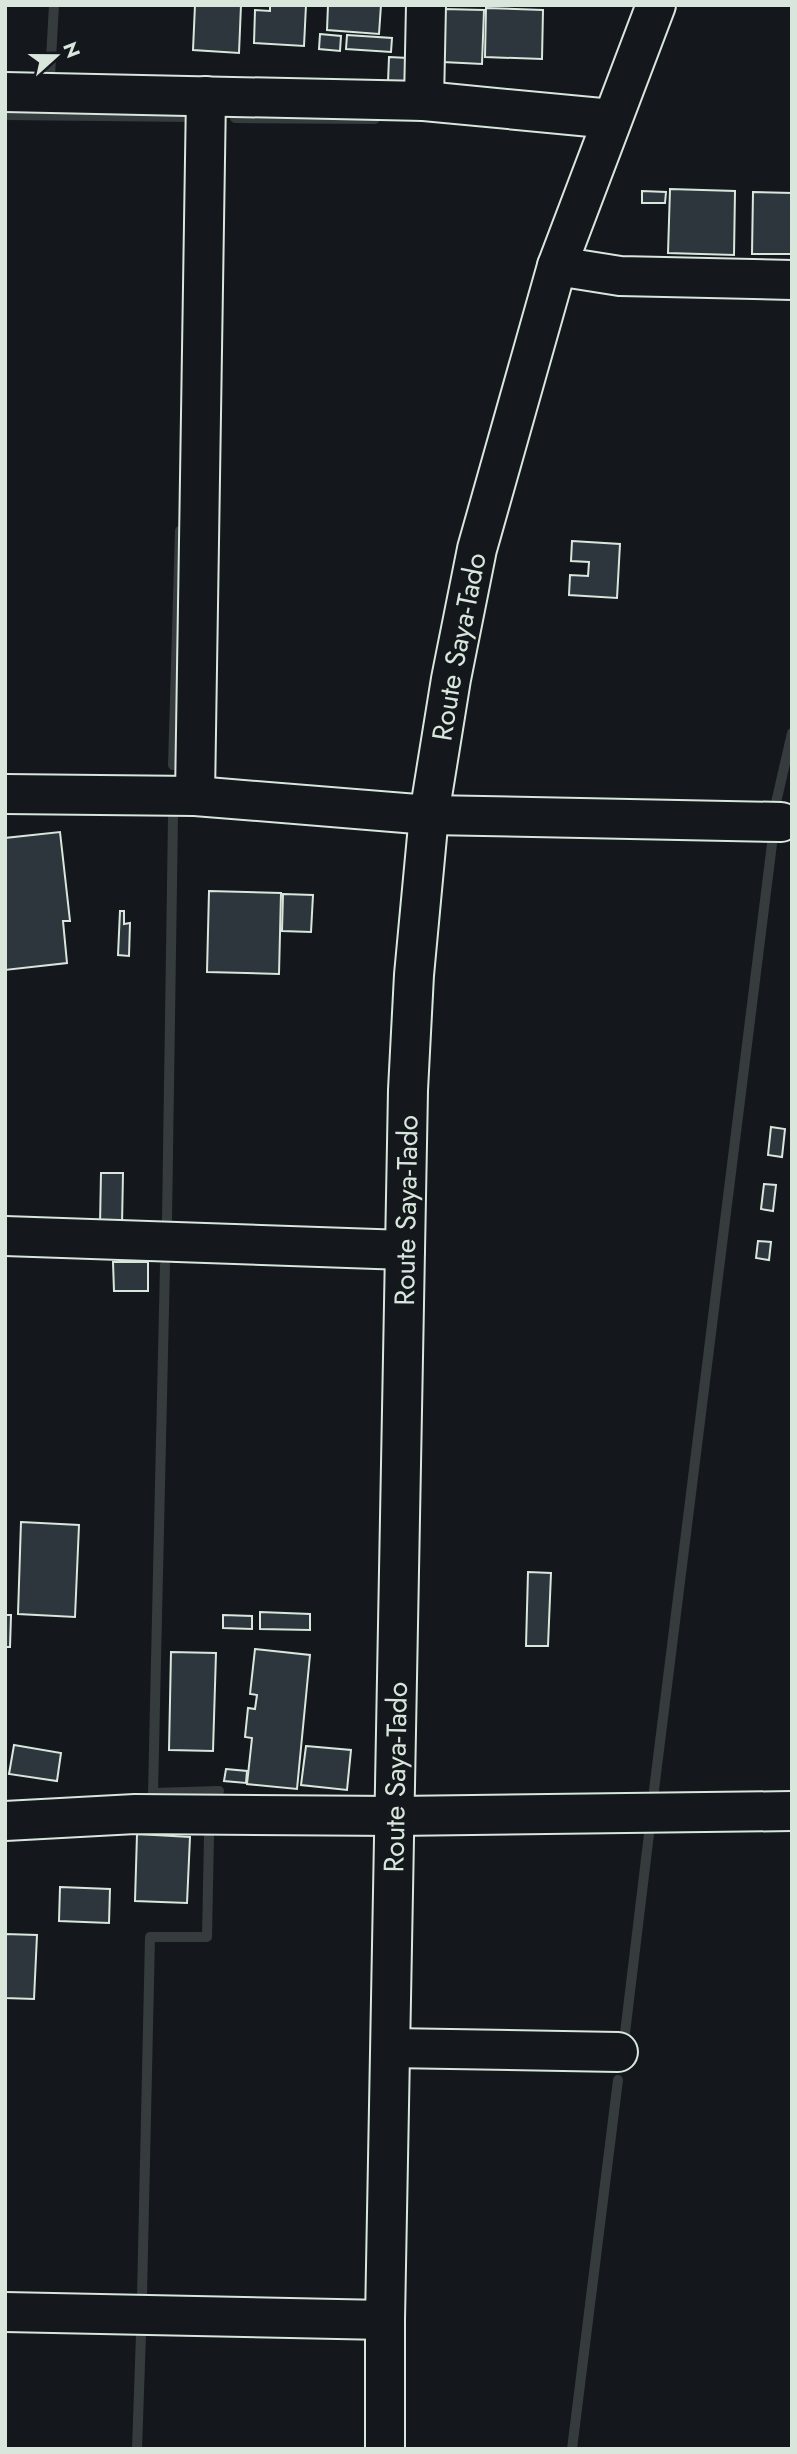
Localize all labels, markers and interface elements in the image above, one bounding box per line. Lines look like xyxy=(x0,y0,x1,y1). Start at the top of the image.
north arrow xyxy=(21,21,91,91)
text: N xyxy=(56,38,87,62)
street label: Route Saya-Tado xyxy=(421,549,497,744)
street label: Route Saya-Tado xyxy=(384,1115,429,1306)
street label: Route Saya-Tado xyxy=(373,1681,418,1873)

